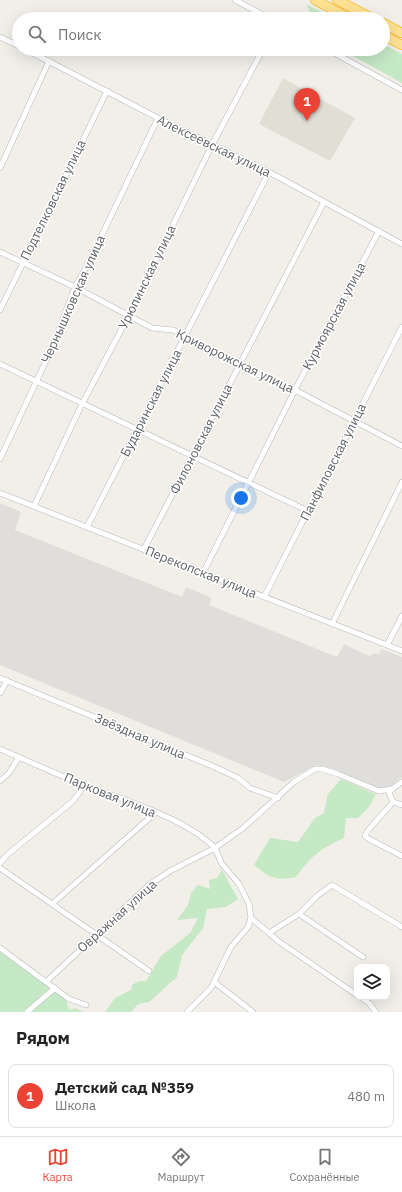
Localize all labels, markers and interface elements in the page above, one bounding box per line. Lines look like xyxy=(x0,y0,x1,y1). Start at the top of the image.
search box xyxy=(12,12,390,56)
icon: search xyxy=(26,23,48,45)
text: Поиск xyxy=(58,25,101,44)
pin: 1 xyxy=(294,88,320,121)
street label: Алексеевская улица xyxy=(154,111,274,181)
street label: Подтелковская улица xyxy=(16,137,90,263)
street label: Урюпинская улица xyxy=(114,222,180,332)
street label: Чернышковская улица xyxy=(37,232,109,366)
street label: Курмоярская улица xyxy=(298,259,370,373)
street label: Криворожская улица xyxy=(173,325,297,397)
street label: Бударинская улица xyxy=(117,346,185,460)
street label: Филоновская улица xyxy=(166,381,236,497)
street label: Панфиловская улица xyxy=(296,400,370,524)
your location xyxy=(231,488,251,508)
street label: Перекопская улица xyxy=(143,542,259,602)
street label: Звёздная улица xyxy=(92,709,188,763)
street label: Парковая улица xyxy=(61,769,159,821)
street label: Овражная улица xyxy=(74,876,160,956)
map controls xyxy=(354,964,390,1000)
button: layers xyxy=(354,964,390,1000)
text: Рядом xyxy=(16,1027,70,1049)
text: Детский сад №359 xyxy=(55,1078,194,1097)
text: 1 xyxy=(26,1088,34,1105)
text: 480 m xyxy=(347,1088,385,1105)
text: Школа xyxy=(55,1097,96,1114)
tab: Карта xyxy=(42,1146,73,1184)
tab: Маршрут xyxy=(158,1146,205,1184)
tab: Сохранённые xyxy=(289,1146,360,1184)

